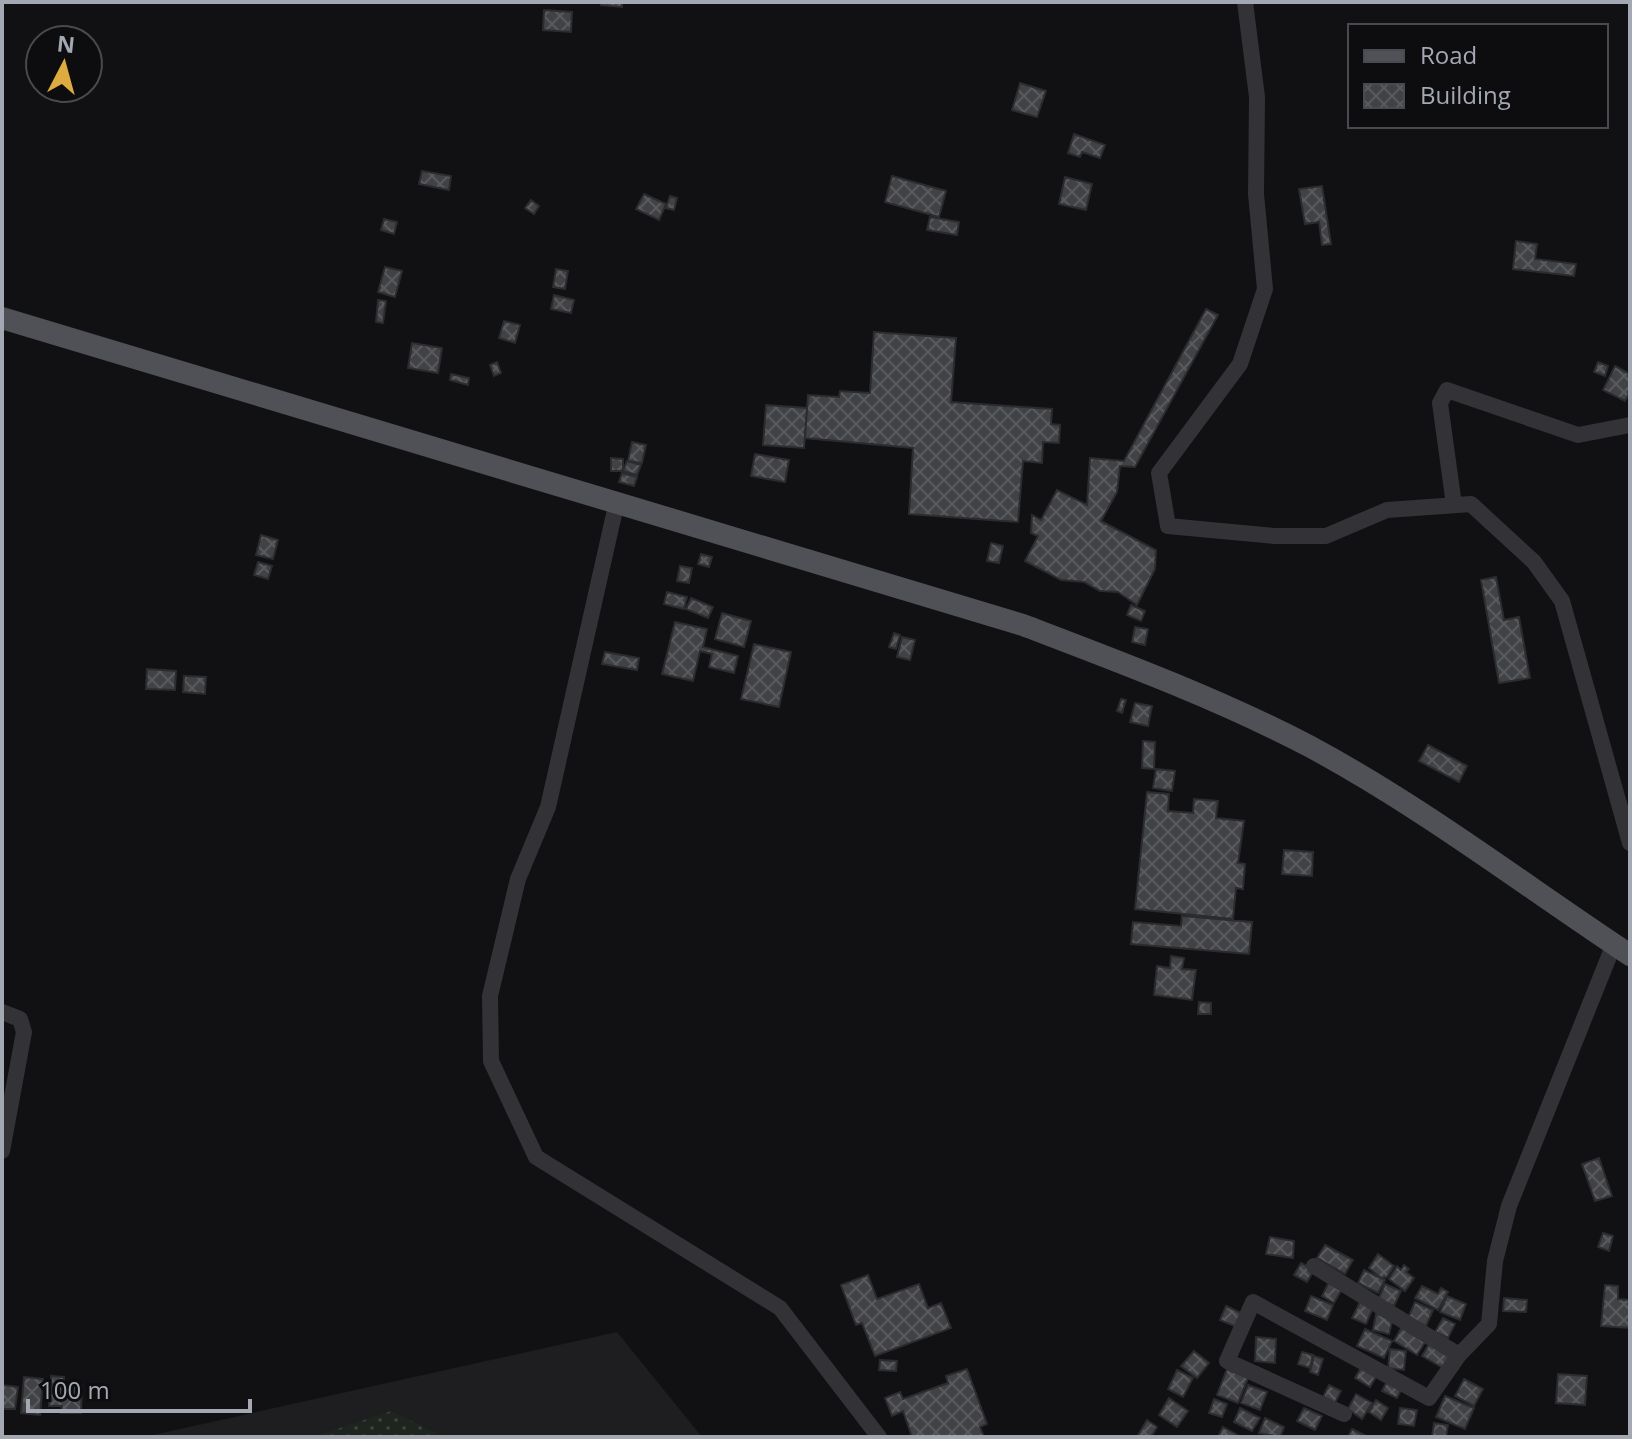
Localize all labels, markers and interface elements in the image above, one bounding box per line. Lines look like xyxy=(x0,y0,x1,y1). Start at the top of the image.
north arrow xyxy=(24,24,104,104)
legend xyxy=(1348,24,1608,128)
text: N xyxy=(56,27,77,59)
text: Road xyxy=(1420,38,1477,71)
text: Building xyxy=(1420,78,1511,111)
scale bar xyxy=(28,1363,250,1413)
text: 100 m xyxy=(40,1373,110,1406)

